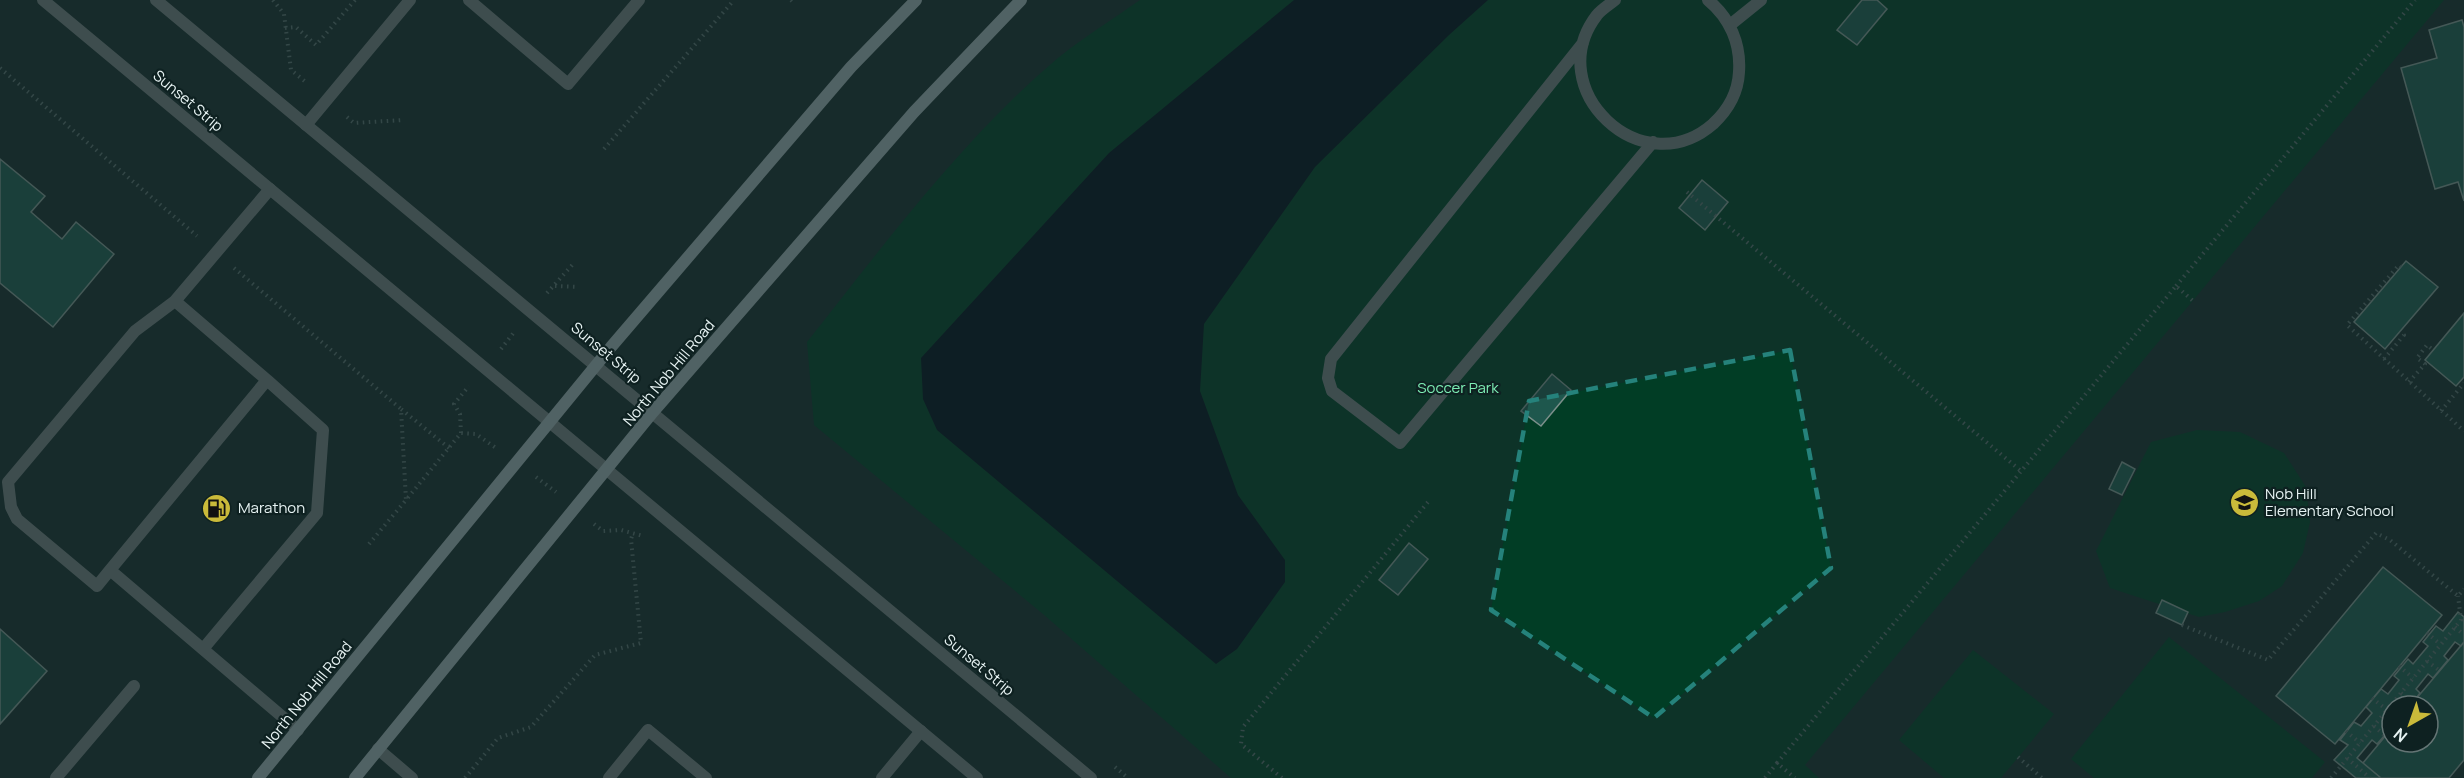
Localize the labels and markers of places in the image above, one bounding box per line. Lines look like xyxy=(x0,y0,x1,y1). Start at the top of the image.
place label: Nob Hill Elementary School xyxy=(2265,483,2394,521)
school or university icon: Nob Hill Elementary School xyxy=(2228,487,2260,519)
fuel station icon: Marathon xyxy=(201,492,233,524)
place label: Marathon xyxy=(238,497,305,518)

